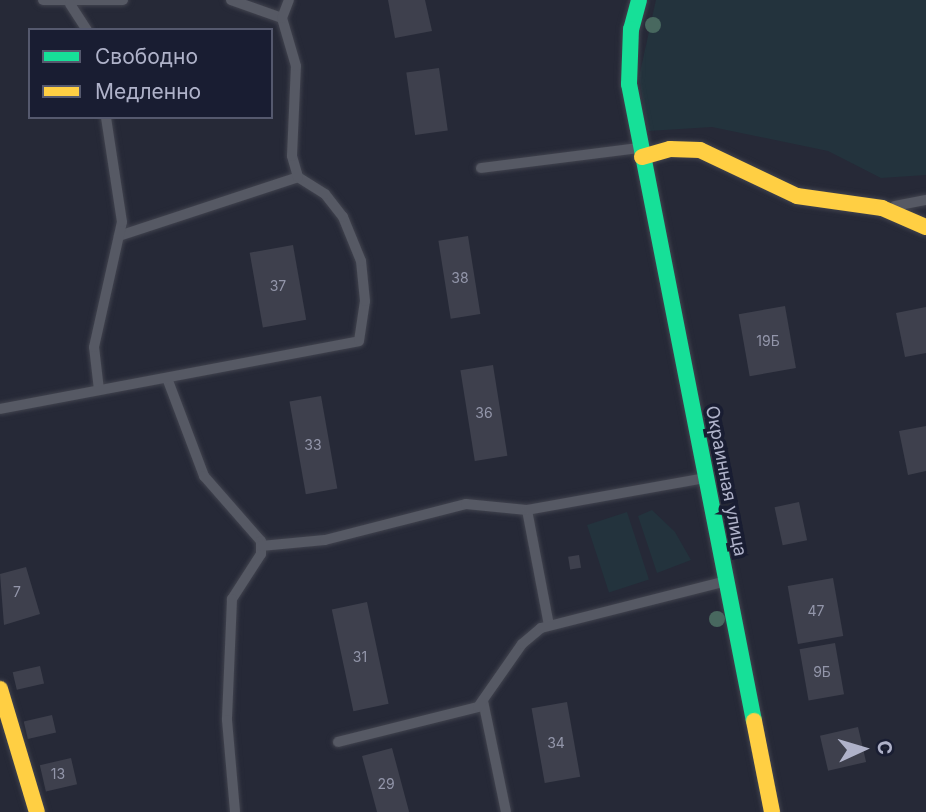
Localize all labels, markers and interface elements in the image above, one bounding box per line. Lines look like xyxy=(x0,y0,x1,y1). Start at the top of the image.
legend xyxy=(28,28,273,119)
text: Свободно xyxy=(95,44,198,69)
text: Медленно xyxy=(95,79,201,104)
house number: 38 xyxy=(451,270,469,286)
house number: 37 xyxy=(270,278,286,294)
house number: 19Б xyxy=(756,333,780,349)
street label: Окраинная улица xyxy=(701,404,751,558)
house number: 36 xyxy=(475,405,493,421)
house number: 33 xyxy=(304,437,322,453)
house number: 7 xyxy=(13,584,21,600)
house number: 47 xyxy=(808,603,824,619)
house number: 31 xyxy=(353,649,367,665)
house number: 9Б xyxy=(813,664,831,680)
north arrow xyxy=(828,714,898,784)
house number: 34 xyxy=(547,735,565,751)
text: С xyxy=(872,740,896,755)
house number: 13 xyxy=(51,766,65,782)
house number: 29 xyxy=(377,776,395,792)

